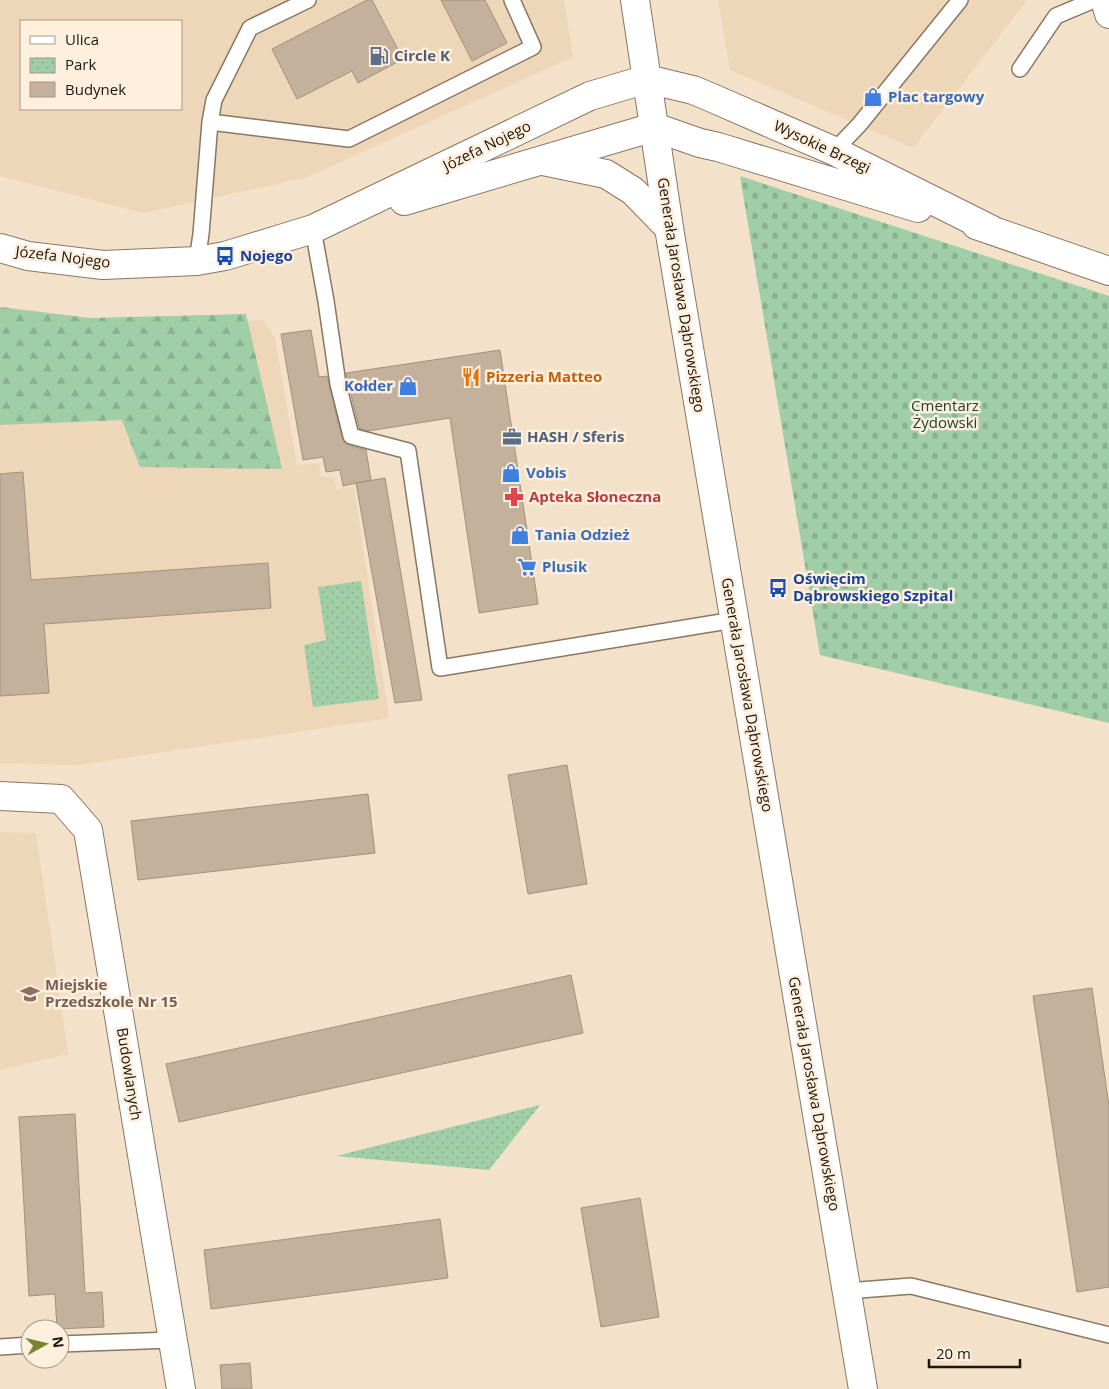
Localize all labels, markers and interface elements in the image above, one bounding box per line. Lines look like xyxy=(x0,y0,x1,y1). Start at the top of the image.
legend xyxy=(20,20,182,110)
text: Ulica xyxy=(65,29,99,49)
fuel station icon: Circle K xyxy=(368,45,390,67)
place label: Circle K xyxy=(394,45,450,65)
text: Park xyxy=(65,54,96,74)
text: Budynek xyxy=(65,79,126,99)
shop icon: Plac targowy xyxy=(862,86,884,108)
place label: Plac targowy xyxy=(888,86,985,106)
street label: Józefa Nojego xyxy=(437,115,534,176)
street label: Wysokie Brzegi xyxy=(771,115,874,177)
street label: Generała Jarosława Dąbrowskiego xyxy=(654,176,710,414)
street label: Józefa Nojego xyxy=(13,240,112,272)
bus stop icon: Nojego xyxy=(214,245,236,267)
place label: Nojego xyxy=(240,245,293,265)
restaurant icon: Pizzeria Matteo xyxy=(460,366,482,388)
place label: Pizzeria Matteo xyxy=(486,366,602,386)
place label: Kołder xyxy=(344,375,393,395)
shop icon: Kołder xyxy=(397,375,419,397)
park label: Cmentarz Żydowski xyxy=(911,395,979,432)
office icon: HASH / Sferis xyxy=(501,426,523,448)
place label: HASH / Sferis xyxy=(527,426,624,446)
shop icon: Vobis xyxy=(500,462,522,484)
place label: Vobis xyxy=(526,462,567,482)
pharmacy icon: Apteka Słoneczna xyxy=(503,486,525,508)
place label: Apteka Słoneczna xyxy=(529,486,661,506)
shop icon: Tania Odzież xyxy=(509,524,531,546)
place label: Tania Odzież xyxy=(535,524,630,544)
supermarket icon: Plusik xyxy=(516,556,538,578)
place label: Plusik xyxy=(542,556,588,576)
place label: Oświęcim Dąbrowskiego Szpital xyxy=(793,568,953,605)
street label: Generała Jarosława Dąbrowskiego xyxy=(718,576,778,814)
bus stop icon: Oświęcim Dąbrowskiego Szpital xyxy=(767,577,789,599)
place label: Miejskie Przedszkole Nr 15 xyxy=(45,974,178,1011)
street label: Generała Jarosława Dąbrowskiego xyxy=(785,975,845,1213)
school or university icon: Miejskie Przedszkole Nr 15 xyxy=(19,983,41,1005)
street label: Budowlanych xyxy=(113,1026,147,1122)
north arrow xyxy=(20,1319,70,1369)
text: N xyxy=(48,1335,69,1349)
scale bar xyxy=(929,1336,1020,1368)
text: 20 m xyxy=(936,1343,971,1363)

